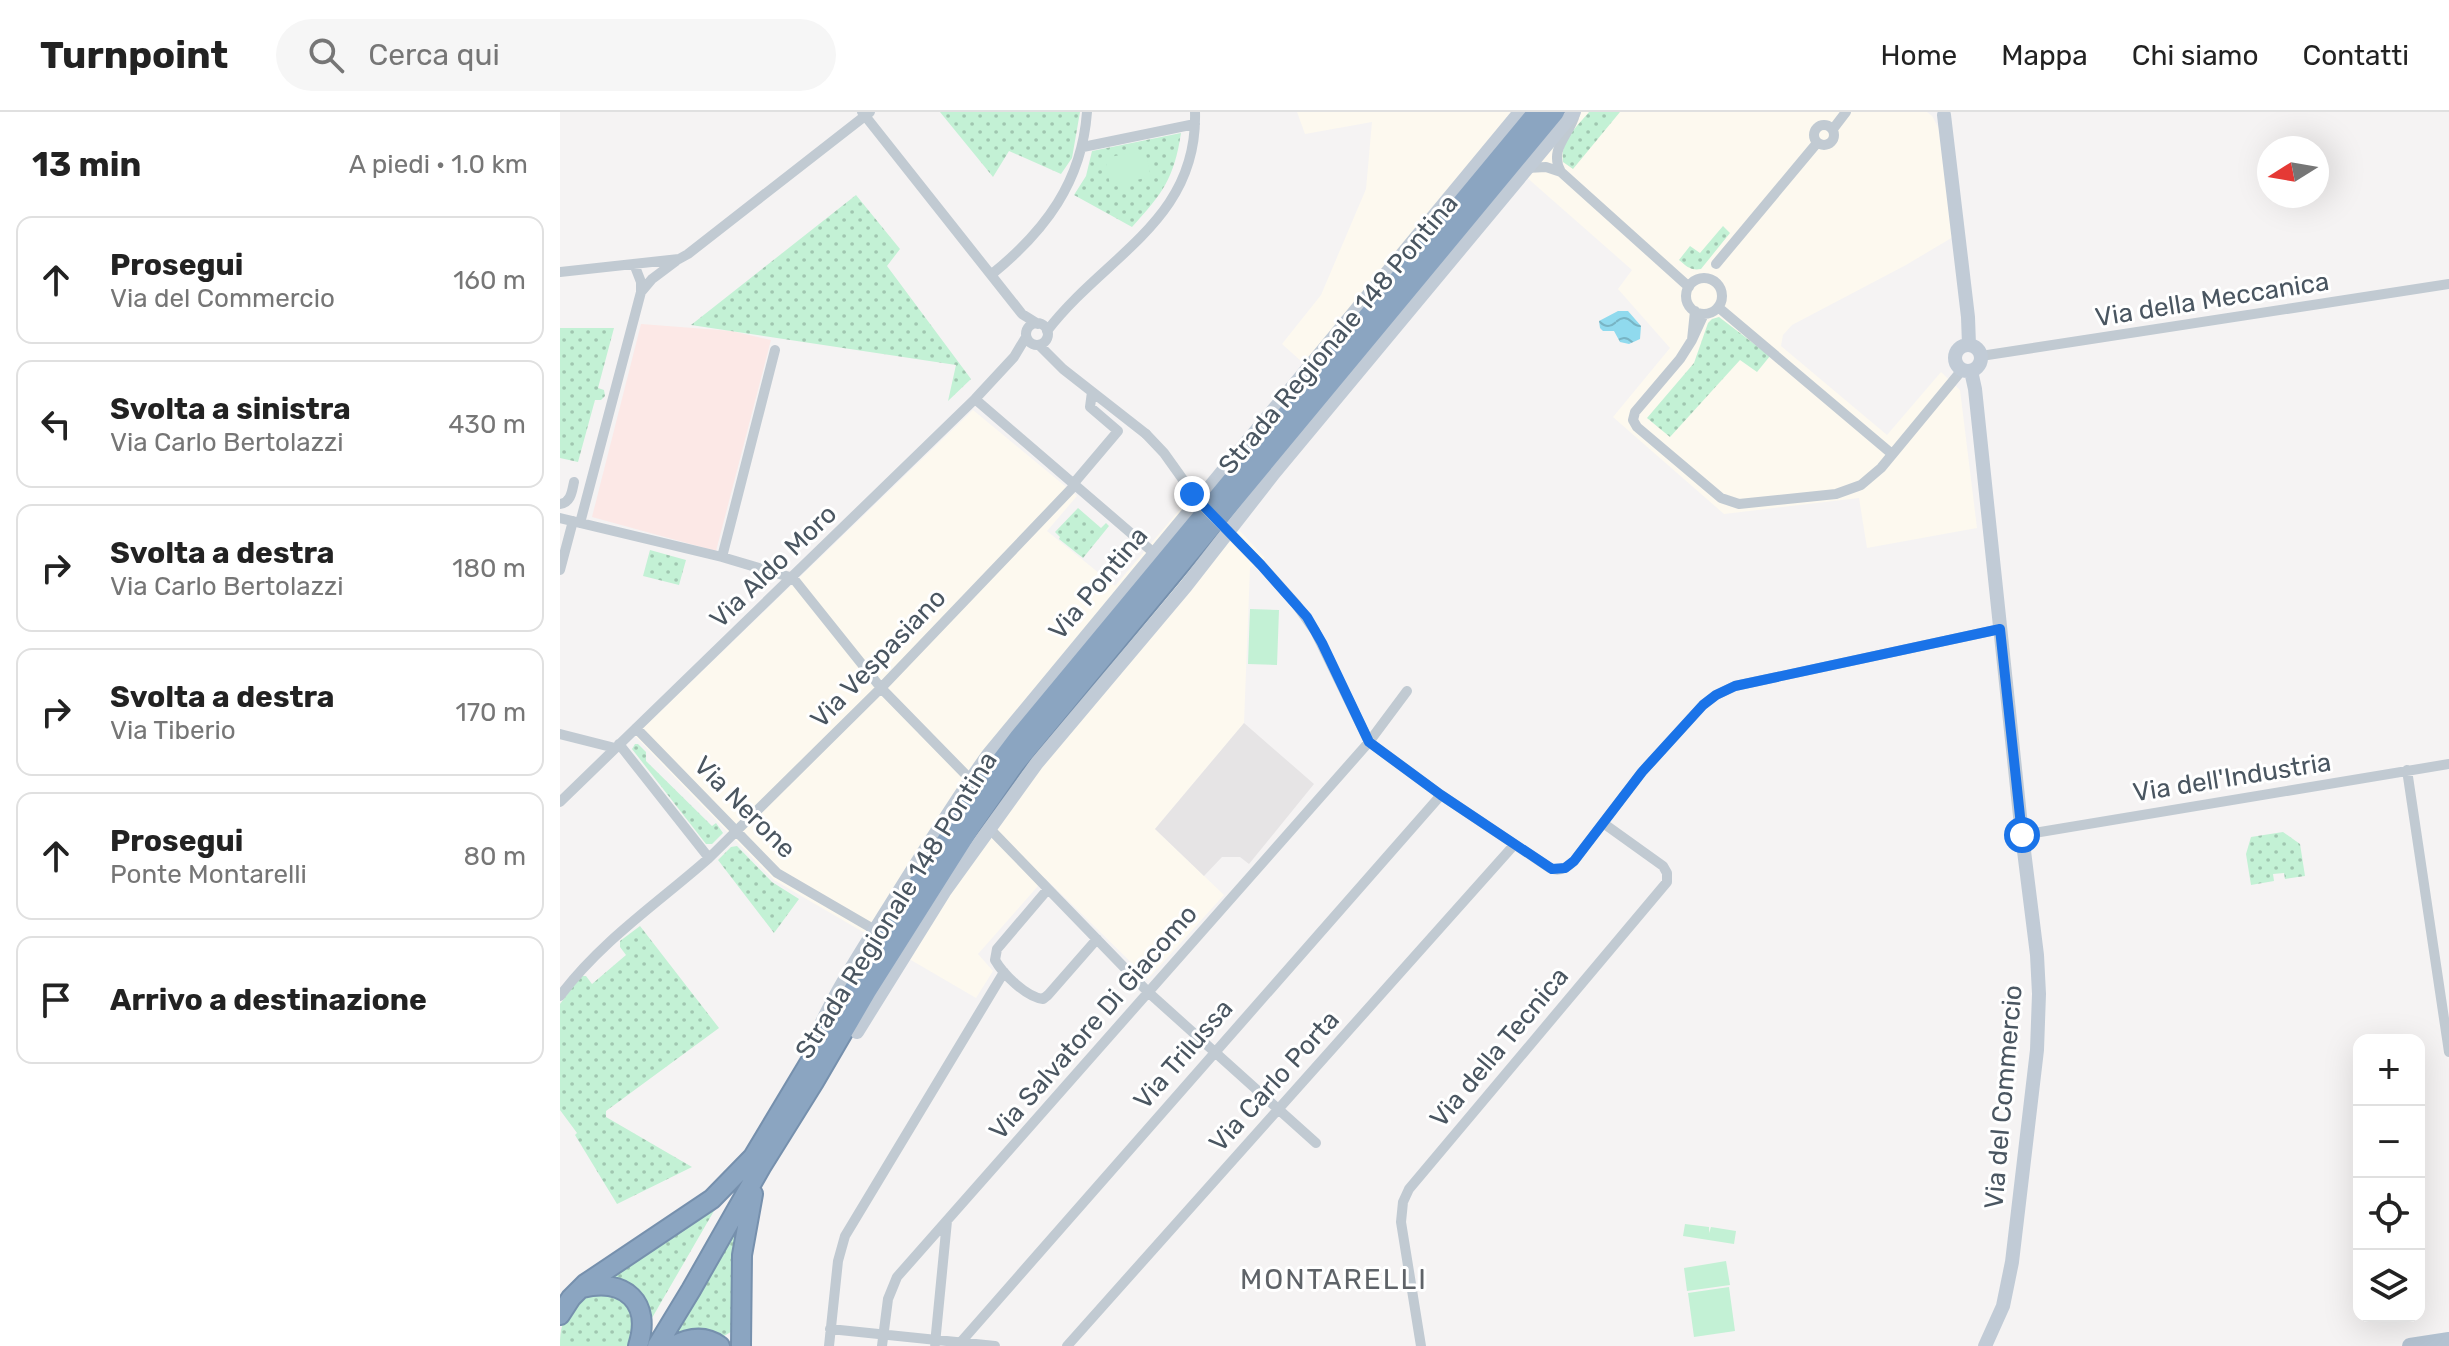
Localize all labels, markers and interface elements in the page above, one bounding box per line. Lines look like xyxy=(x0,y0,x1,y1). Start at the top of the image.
search box xyxy=(276,19,836,91)
text: Turnpoint xyxy=(40,32,228,78)
icon: search xyxy=(304,33,348,77)
text: Cerca qui xyxy=(368,37,500,73)
text: Home xyxy=(1881,39,1957,72)
text: Mappa xyxy=(2001,39,2088,72)
text: Chi siamo xyxy=(2132,39,2259,72)
text: Contatti xyxy=(2303,39,2409,72)
north arrow xyxy=(2257,136,2329,208)
text: 13 min xyxy=(32,144,141,185)
text: A piedi · 1.0 km xyxy=(349,149,528,180)
street label: Strada Regionale 148 Pontina xyxy=(1212,188,1465,481)
text: Prosegui xyxy=(110,247,243,283)
icon: ahead xyxy=(34,258,78,302)
text: 160 m xyxy=(453,265,526,296)
street label: Via della Meccanica xyxy=(2093,266,2331,333)
text: Via del Commercio xyxy=(110,283,335,314)
text: Svolta a sinistra xyxy=(110,391,351,427)
icon: left xyxy=(34,402,78,446)
text: 430 m xyxy=(448,409,526,440)
text: Via Carlo Bertolazzi xyxy=(110,427,343,458)
route end xyxy=(1174,476,1210,512)
street label: Via Aldo Moro xyxy=(704,498,843,634)
street label: Via Pontina xyxy=(1042,521,1154,646)
text: Svolta a destra xyxy=(110,535,335,571)
icon: right xyxy=(34,546,78,590)
text: 180 m xyxy=(452,553,526,584)
text: Via Carlo Bertolazzi xyxy=(110,571,343,602)
street label: Via Vespasiano xyxy=(804,582,952,734)
text: Svolta a destra xyxy=(110,679,335,715)
icon: right xyxy=(34,690,78,734)
text: 170 m xyxy=(456,697,526,728)
text: Via Tiberio xyxy=(110,715,236,746)
street label: Strada Regionale 148 Pontina xyxy=(789,746,1004,1064)
street label: Via dell'Industria xyxy=(2131,747,2333,808)
street label: Via Nerone xyxy=(687,750,802,865)
route start xyxy=(2004,817,2040,853)
text: Prosegui xyxy=(110,823,243,859)
icon: ahead xyxy=(34,834,78,878)
text: 80 m xyxy=(463,841,526,872)
text: Ponte Montarelli xyxy=(110,859,307,890)
street label: Via Salvatore Di Giacomo xyxy=(983,899,1204,1146)
street label: Via della Tecnica xyxy=(1424,961,1575,1133)
icon: arrive xyxy=(34,978,78,1022)
text: Arrivo a destinazione xyxy=(110,982,427,1018)
street label: Via del Commercio xyxy=(1978,984,2029,1210)
street label: Via Trilussa xyxy=(1127,993,1239,1116)
street label: Via Carlo Porta xyxy=(1203,1004,1346,1158)
map controls xyxy=(2353,1034,2425,1322)
button: + xyxy=(2353,1034,2425,1106)
button: − xyxy=(2353,1106,2425,1178)
button: locate xyxy=(2353,1178,2425,1250)
button: layers xyxy=(2353,1250,2425,1322)
district label: MONTARELLI xyxy=(1240,1263,1428,1296)

